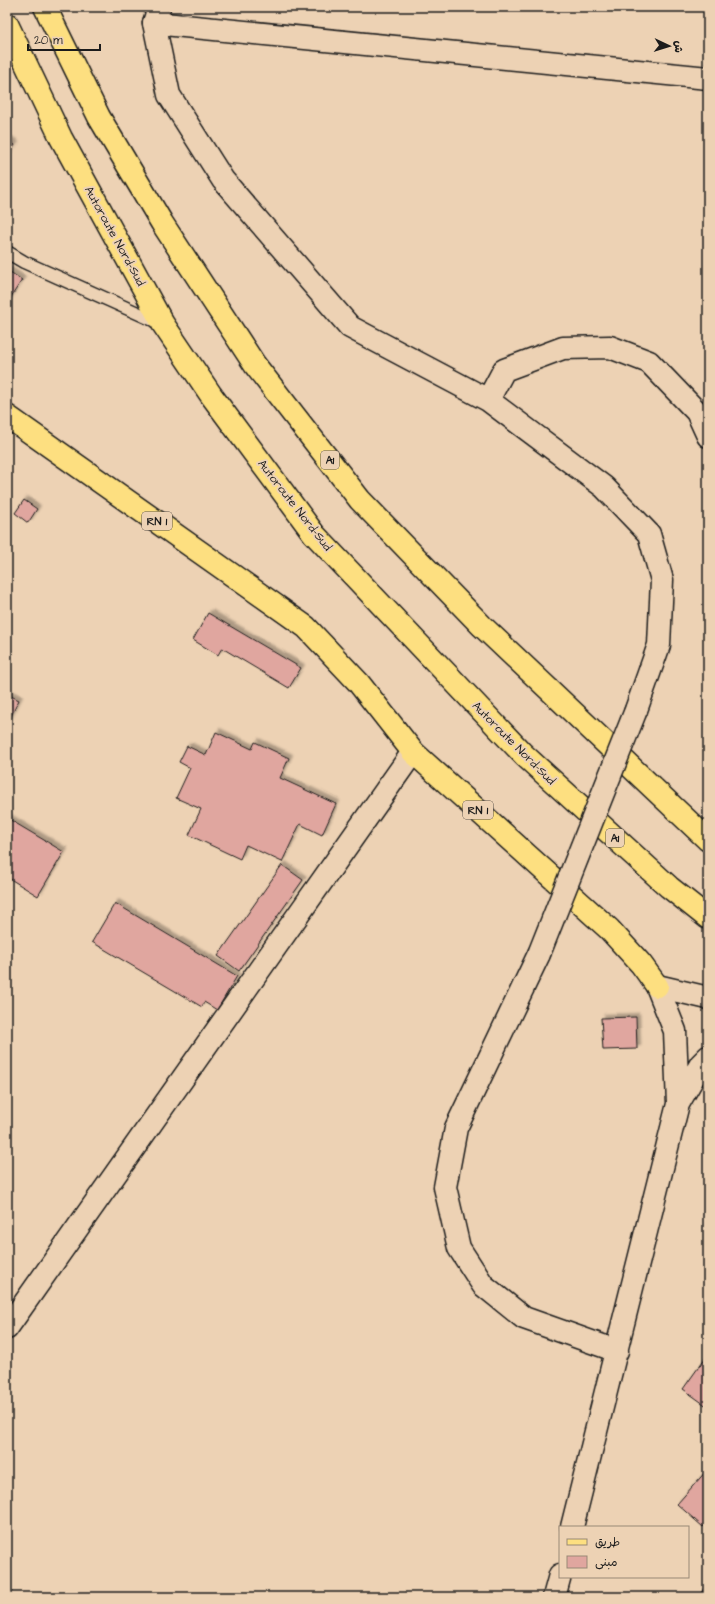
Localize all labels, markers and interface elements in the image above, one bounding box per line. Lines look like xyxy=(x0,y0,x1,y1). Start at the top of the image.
scale bar xyxy=(28,26,100,52)
north arrow xyxy=(649,26,689,66)
text: 20 m xyxy=(34,32,63,49)
text: ش xyxy=(671,40,686,53)
street label: Autoroute Nord-Sud xyxy=(80,183,149,289)
road number: A1 xyxy=(321,451,339,469)
street label: Autoroute Nord-Sud xyxy=(254,456,336,555)
road number: RN 1 xyxy=(142,512,172,530)
street label: Autoroute Nord-Sud xyxy=(468,698,559,789)
road number: RN 1 xyxy=(463,801,493,819)
road number: A1 xyxy=(606,829,624,847)
legend xyxy=(559,1526,689,1578)
text: طريق xyxy=(595,1534,620,1551)
text: مبنى xyxy=(595,1554,618,1571)

